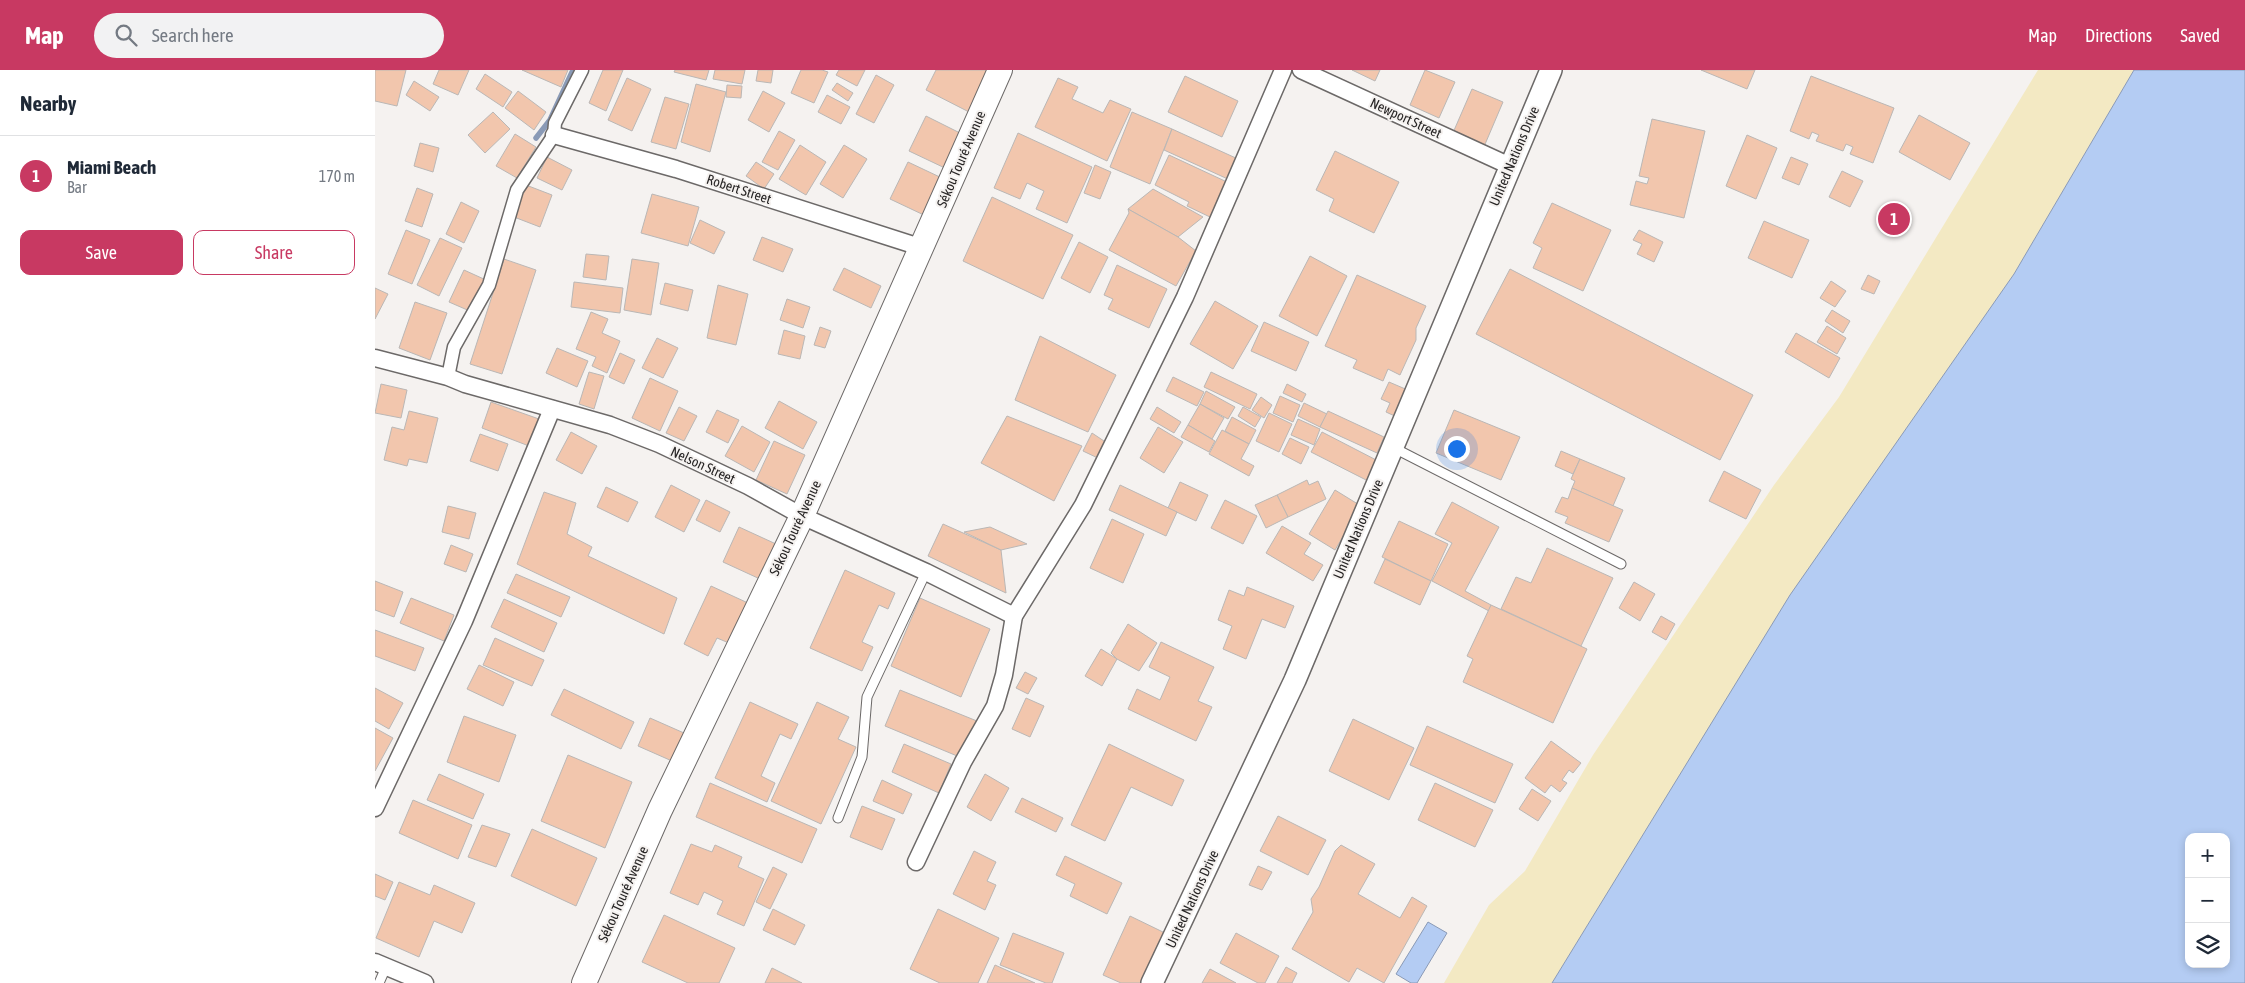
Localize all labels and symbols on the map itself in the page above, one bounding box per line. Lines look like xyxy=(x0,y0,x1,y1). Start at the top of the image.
street label: Newport Street xyxy=(1368,95,1444,141)
street label: United Nations Drive xyxy=(1486,104,1542,208)
street label: Sékou Touré Avenue xyxy=(933,108,989,210)
street label: Robert Street xyxy=(705,171,773,207)
pin: 1 xyxy=(1878,200,1910,238)
your location xyxy=(1444,436,1470,462)
street label: Nelson Street xyxy=(668,443,738,487)
street label: United Nations Drive xyxy=(1330,477,1386,581)
street label: Sékou Touré Avenue xyxy=(766,478,824,578)
street label: Sékou Touré Avenue xyxy=(595,844,651,944)
street label: United Nations Drive xyxy=(1162,847,1222,951)

